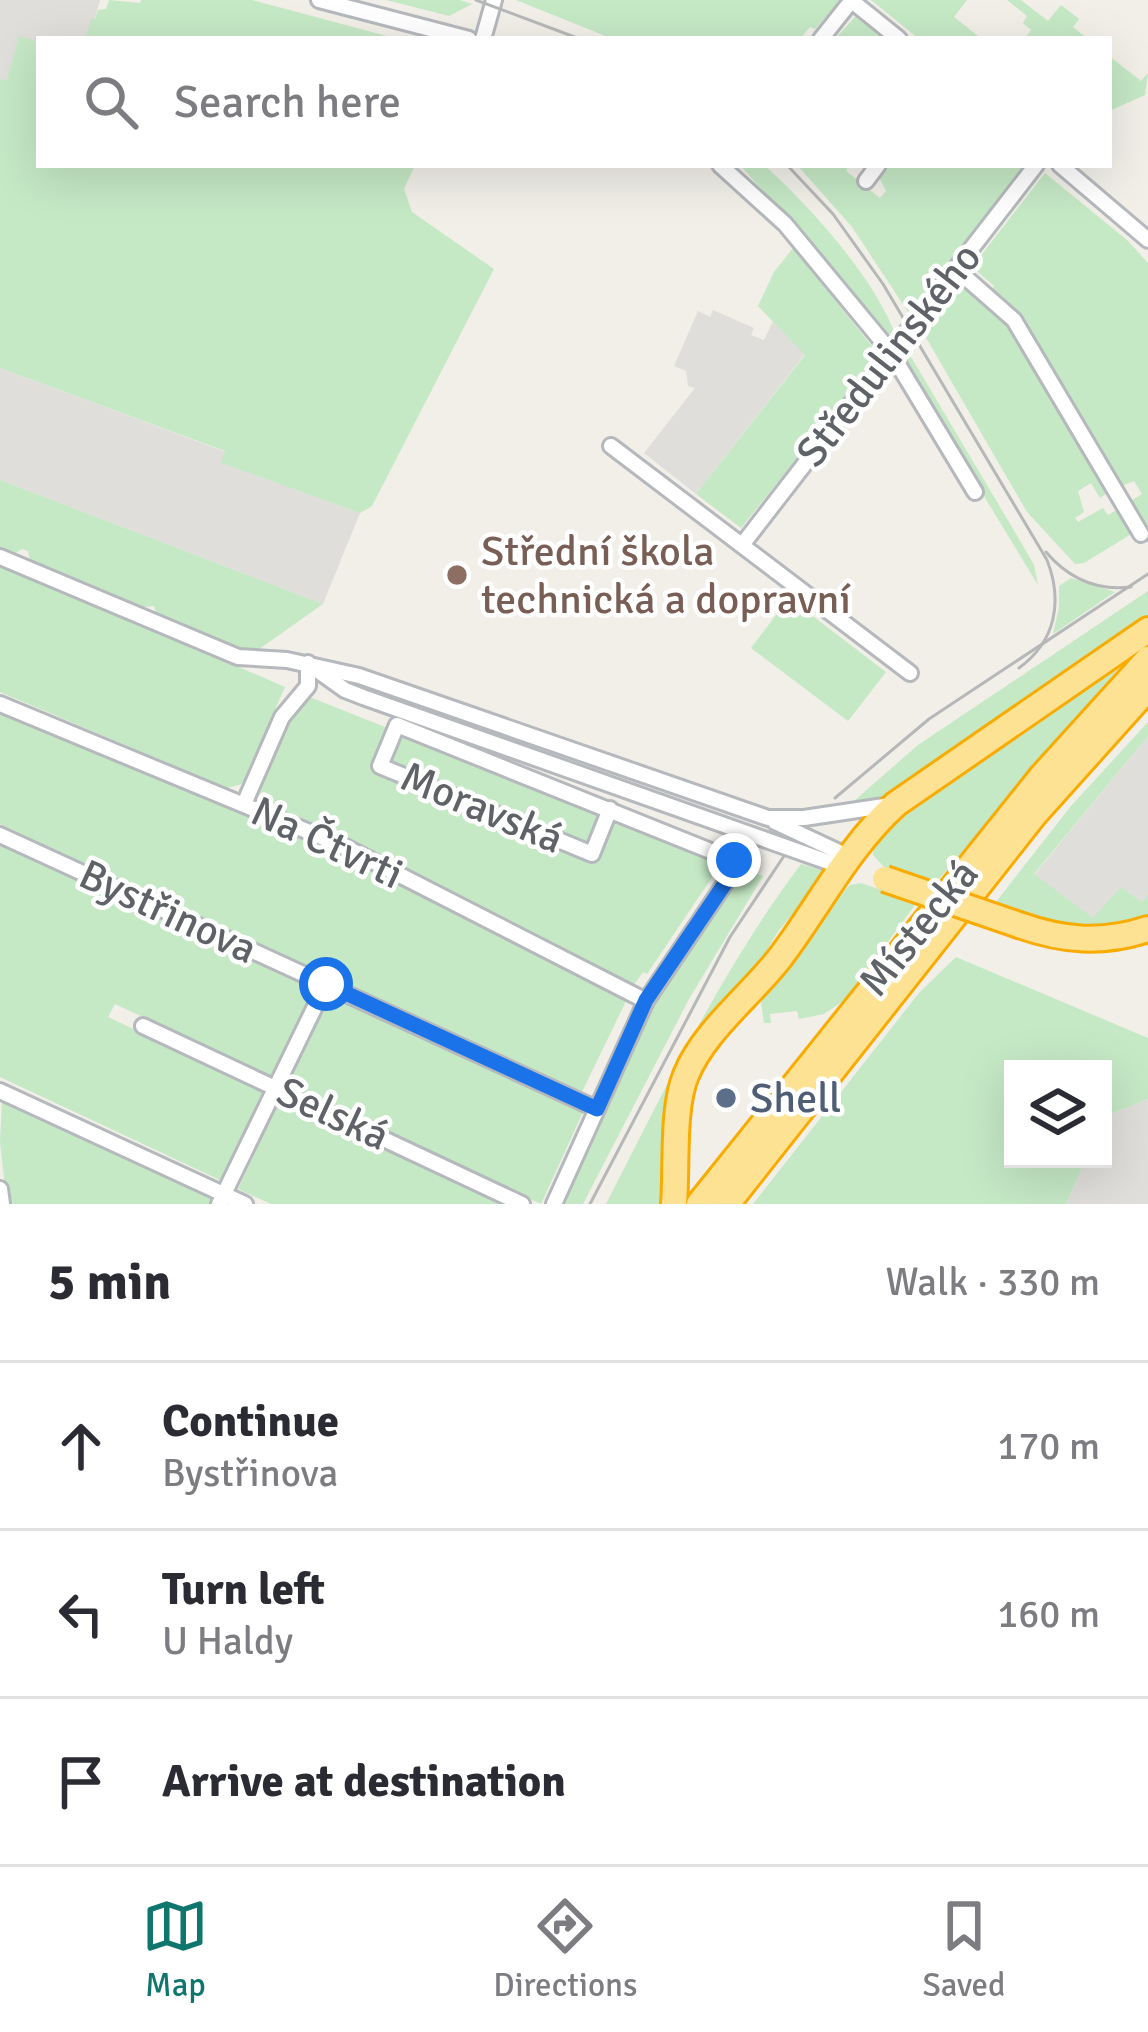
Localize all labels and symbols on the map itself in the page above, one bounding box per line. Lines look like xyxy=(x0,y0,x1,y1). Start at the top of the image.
street label: Středulinského xyxy=(786,233,992,477)
place label: Střední škola technická a dopravní xyxy=(481,526,851,625)
marker: Střední škola technická a dopravní xyxy=(444,562,470,588)
street label: Moravská xyxy=(393,751,571,865)
street label: Na Čtvrti xyxy=(243,786,411,900)
route end xyxy=(707,833,761,887)
street label: Bystřinova xyxy=(71,849,265,975)
street label: Místecká xyxy=(848,849,990,1007)
route start xyxy=(299,957,353,1011)
street label: Selská xyxy=(269,1066,397,1162)
place label: Shell xyxy=(750,1073,841,1124)
marker: Shell xyxy=(713,1085,739,1111)

